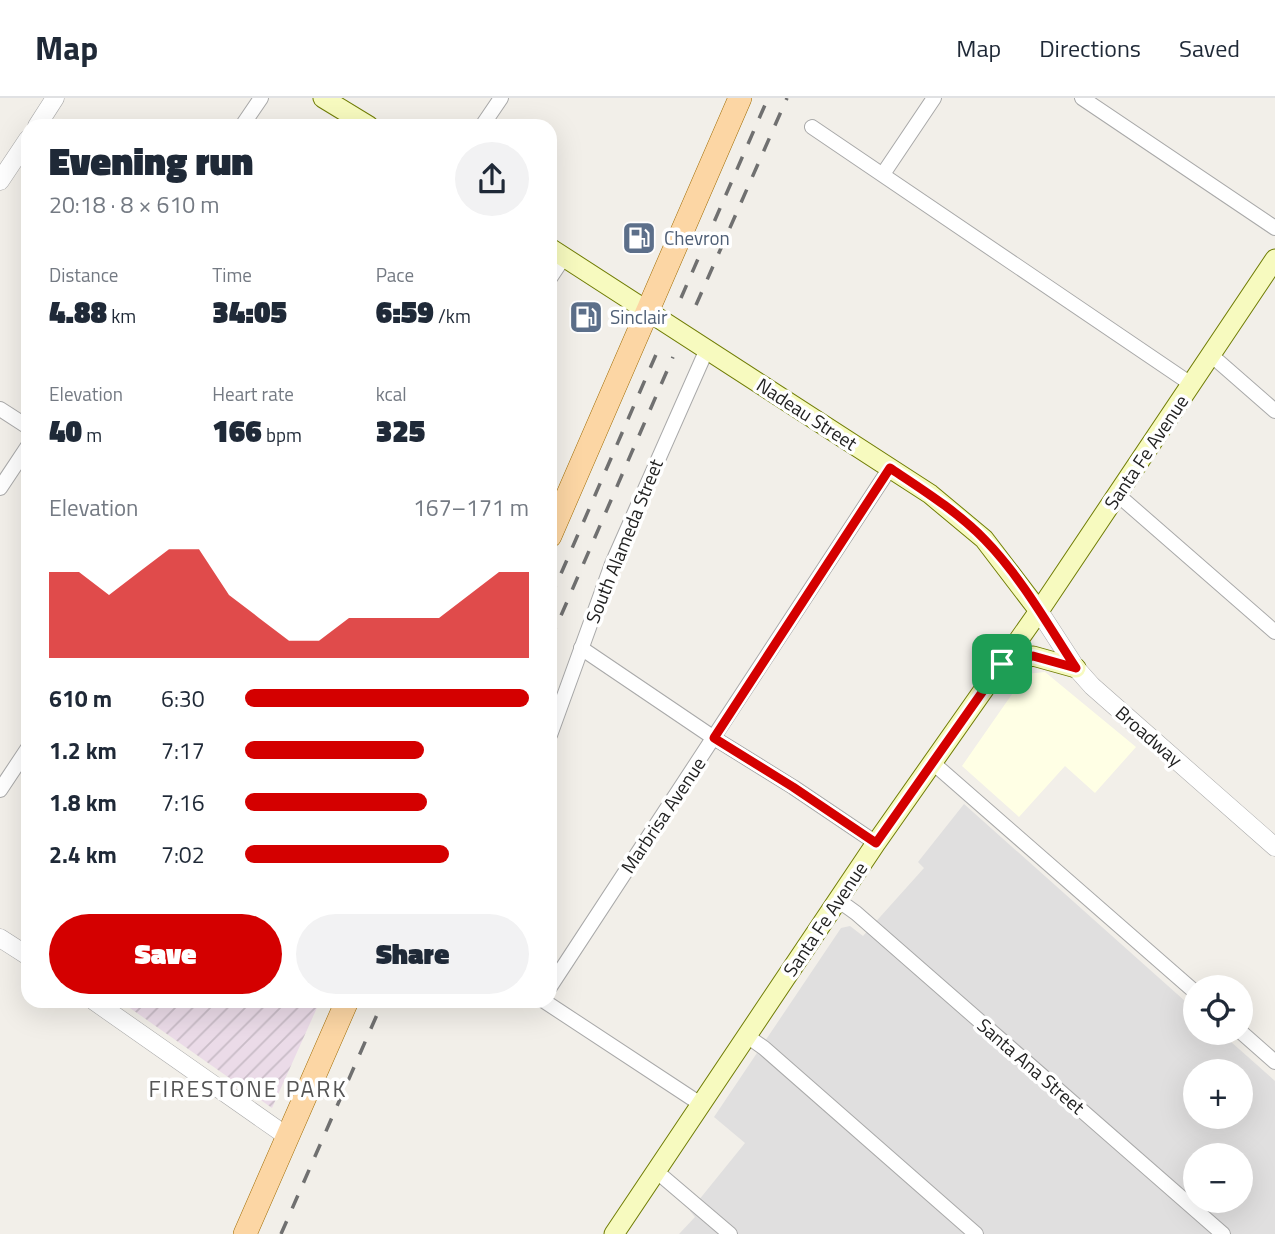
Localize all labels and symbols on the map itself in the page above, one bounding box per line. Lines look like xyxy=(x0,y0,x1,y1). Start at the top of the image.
fuel station icon: Chevron xyxy=(620,219,658,257)
place label: Chevron xyxy=(664,223,730,252)
fuel station icon: Sinclair xyxy=(567,298,605,336)
place label: Sinclair xyxy=(610,302,668,331)
street label: Nadeau Street xyxy=(751,370,864,457)
street label: Santa Fe Avenue xyxy=(1096,388,1195,515)
street label: South Alameda Street xyxy=(577,454,670,627)
pin xyxy=(972,634,1032,694)
street label: Broadway xyxy=(1109,698,1189,773)
street label: Marbrisa Avenue xyxy=(613,751,712,879)
street label: Santa Fe Avenue xyxy=(775,855,874,982)
street label: Santa Ana Street xyxy=(971,1011,1092,1121)
district label: FIRESTONE PARK xyxy=(148,1071,348,1106)

